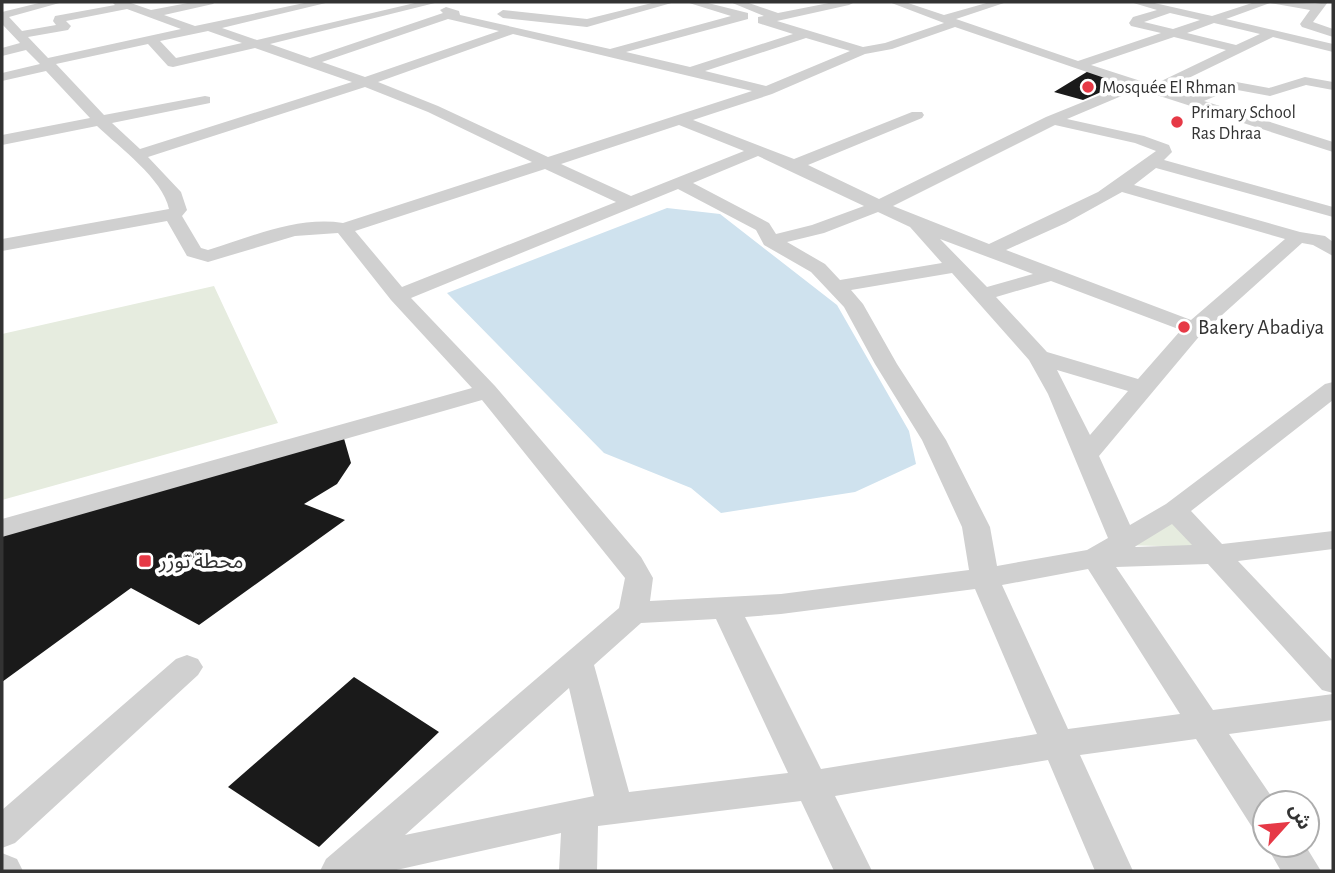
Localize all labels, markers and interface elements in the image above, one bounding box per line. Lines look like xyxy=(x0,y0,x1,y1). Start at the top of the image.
marker: Mosquée El Rhman xyxy=(1080,79,1096,95)
place label: Mosquée El Rhman xyxy=(1102,79,1236,97)
place label: Primary School Ras Dhraa xyxy=(1191,104,1296,143)
marker: Primary School Ras Dhraa xyxy=(1169,114,1185,130)
place label: Bakery Abadiya xyxy=(1198,317,1325,338)
marker: Bakery Abadiya xyxy=(1176,319,1192,335)
place label: محطة توزر xyxy=(158,551,244,573)
marker: محطة توزر xyxy=(137,553,153,569)
north arrow xyxy=(1251,789,1321,859)
text: ش xyxy=(1285,801,1314,833)

